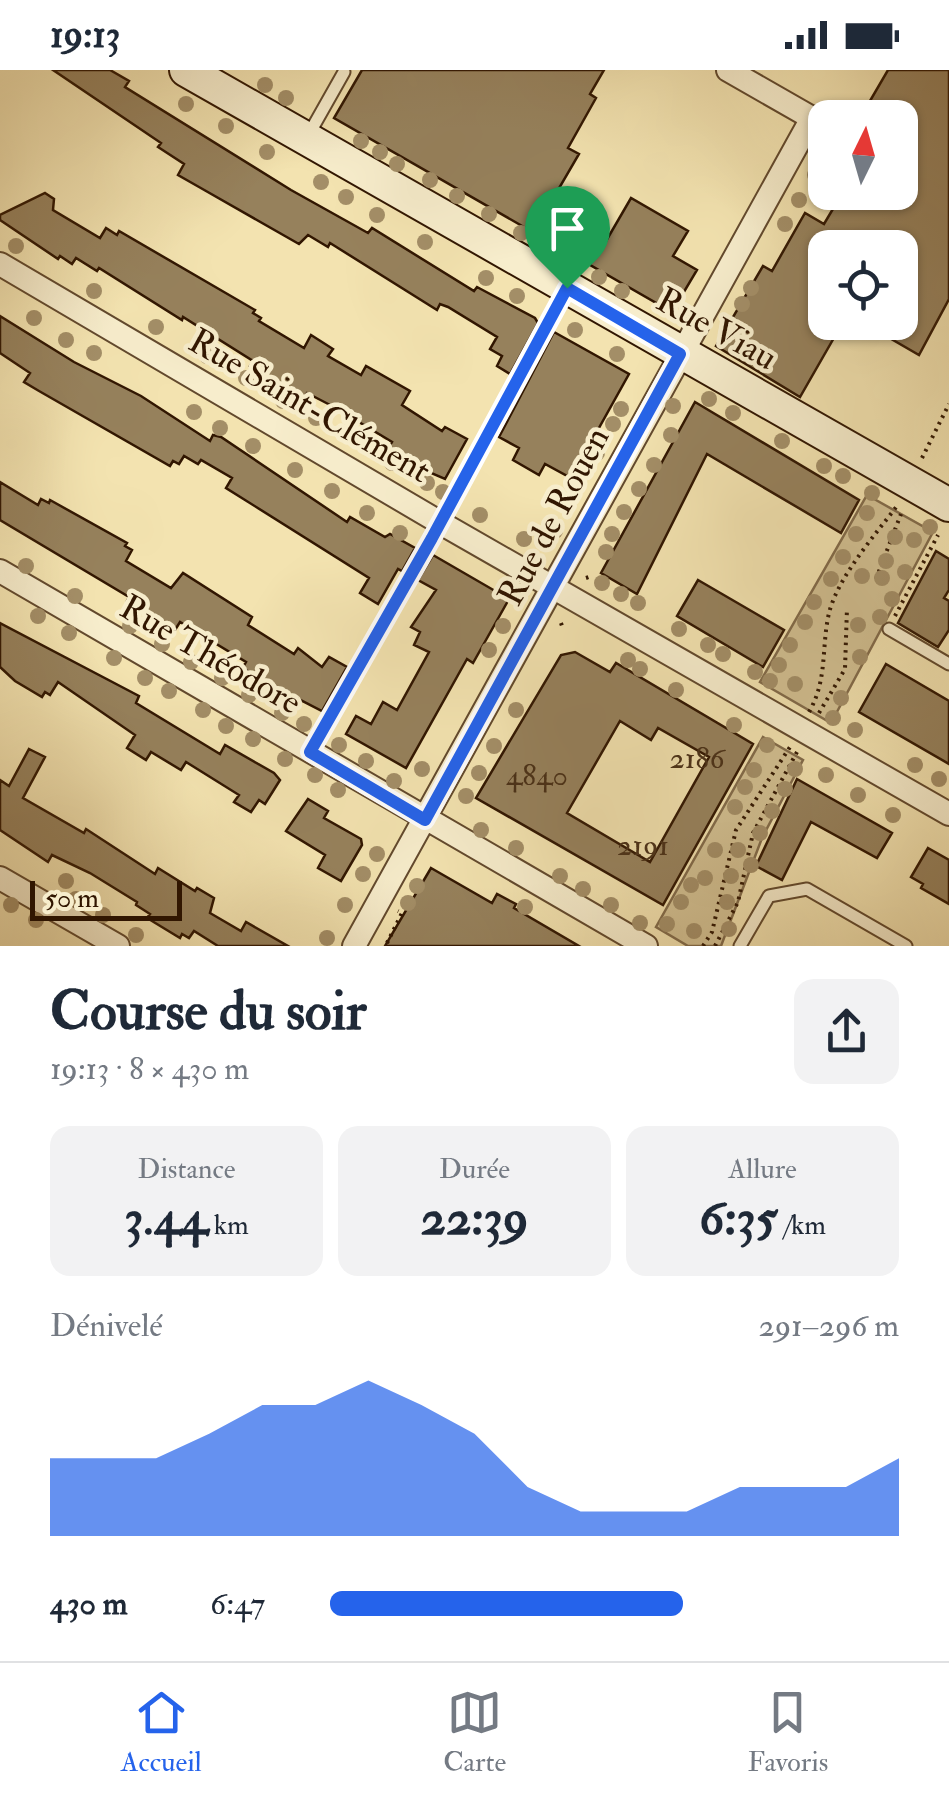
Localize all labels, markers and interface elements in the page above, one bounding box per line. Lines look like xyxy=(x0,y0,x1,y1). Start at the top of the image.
text: 19:13 xyxy=(50,11,120,59)
north arrow xyxy=(808,100,918,210)
map controls xyxy=(808,100,918,340)
pin xyxy=(525,186,610,289)
icon: arrive xyxy=(540,201,595,256)
button: locate xyxy=(808,230,918,340)
street label: Rue Viau xyxy=(648,278,785,380)
street label: Rue Saint-Clément xyxy=(181,319,438,493)
street label: Rue de Rouen xyxy=(488,419,619,613)
street label: Rue Théodore xyxy=(112,585,309,724)
house number: 2186 xyxy=(669,740,726,777)
house number: 4840 xyxy=(506,757,568,794)
house number: 2191 xyxy=(617,827,669,864)
scale bar xyxy=(30,876,182,920)
text: 50 m xyxy=(45,881,99,916)
text: Course du soir xyxy=(50,977,367,1046)
button: share xyxy=(794,979,899,1084)
text: 19:13 · 8 × 430 m xyxy=(50,1049,249,1089)
text: Distance xyxy=(138,1152,235,1187)
text: Durée xyxy=(439,1152,510,1187)
text: Allure xyxy=(728,1152,797,1187)
text: 3.44 xyxy=(124,1187,208,1250)
text: 22:39 xyxy=(421,1187,528,1250)
text: 6:35 xyxy=(699,1187,778,1250)
text: km xyxy=(208,1208,249,1243)
text: /km xyxy=(778,1208,826,1243)
text: Dénivelé xyxy=(50,1306,163,1346)
text: 291–296 m xyxy=(759,1306,899,1346)
text: 430 m xyxy=(50,1584,128,1624)
text: 6:47 xyxy=(210,1584,265,1624)
tab: Accueil xyxy=(121,1685,202,1780)
tab: Carte xyxy=(443,1685,506,1780)
tab: Favoris xyxy=(748,1685,828,1780)

